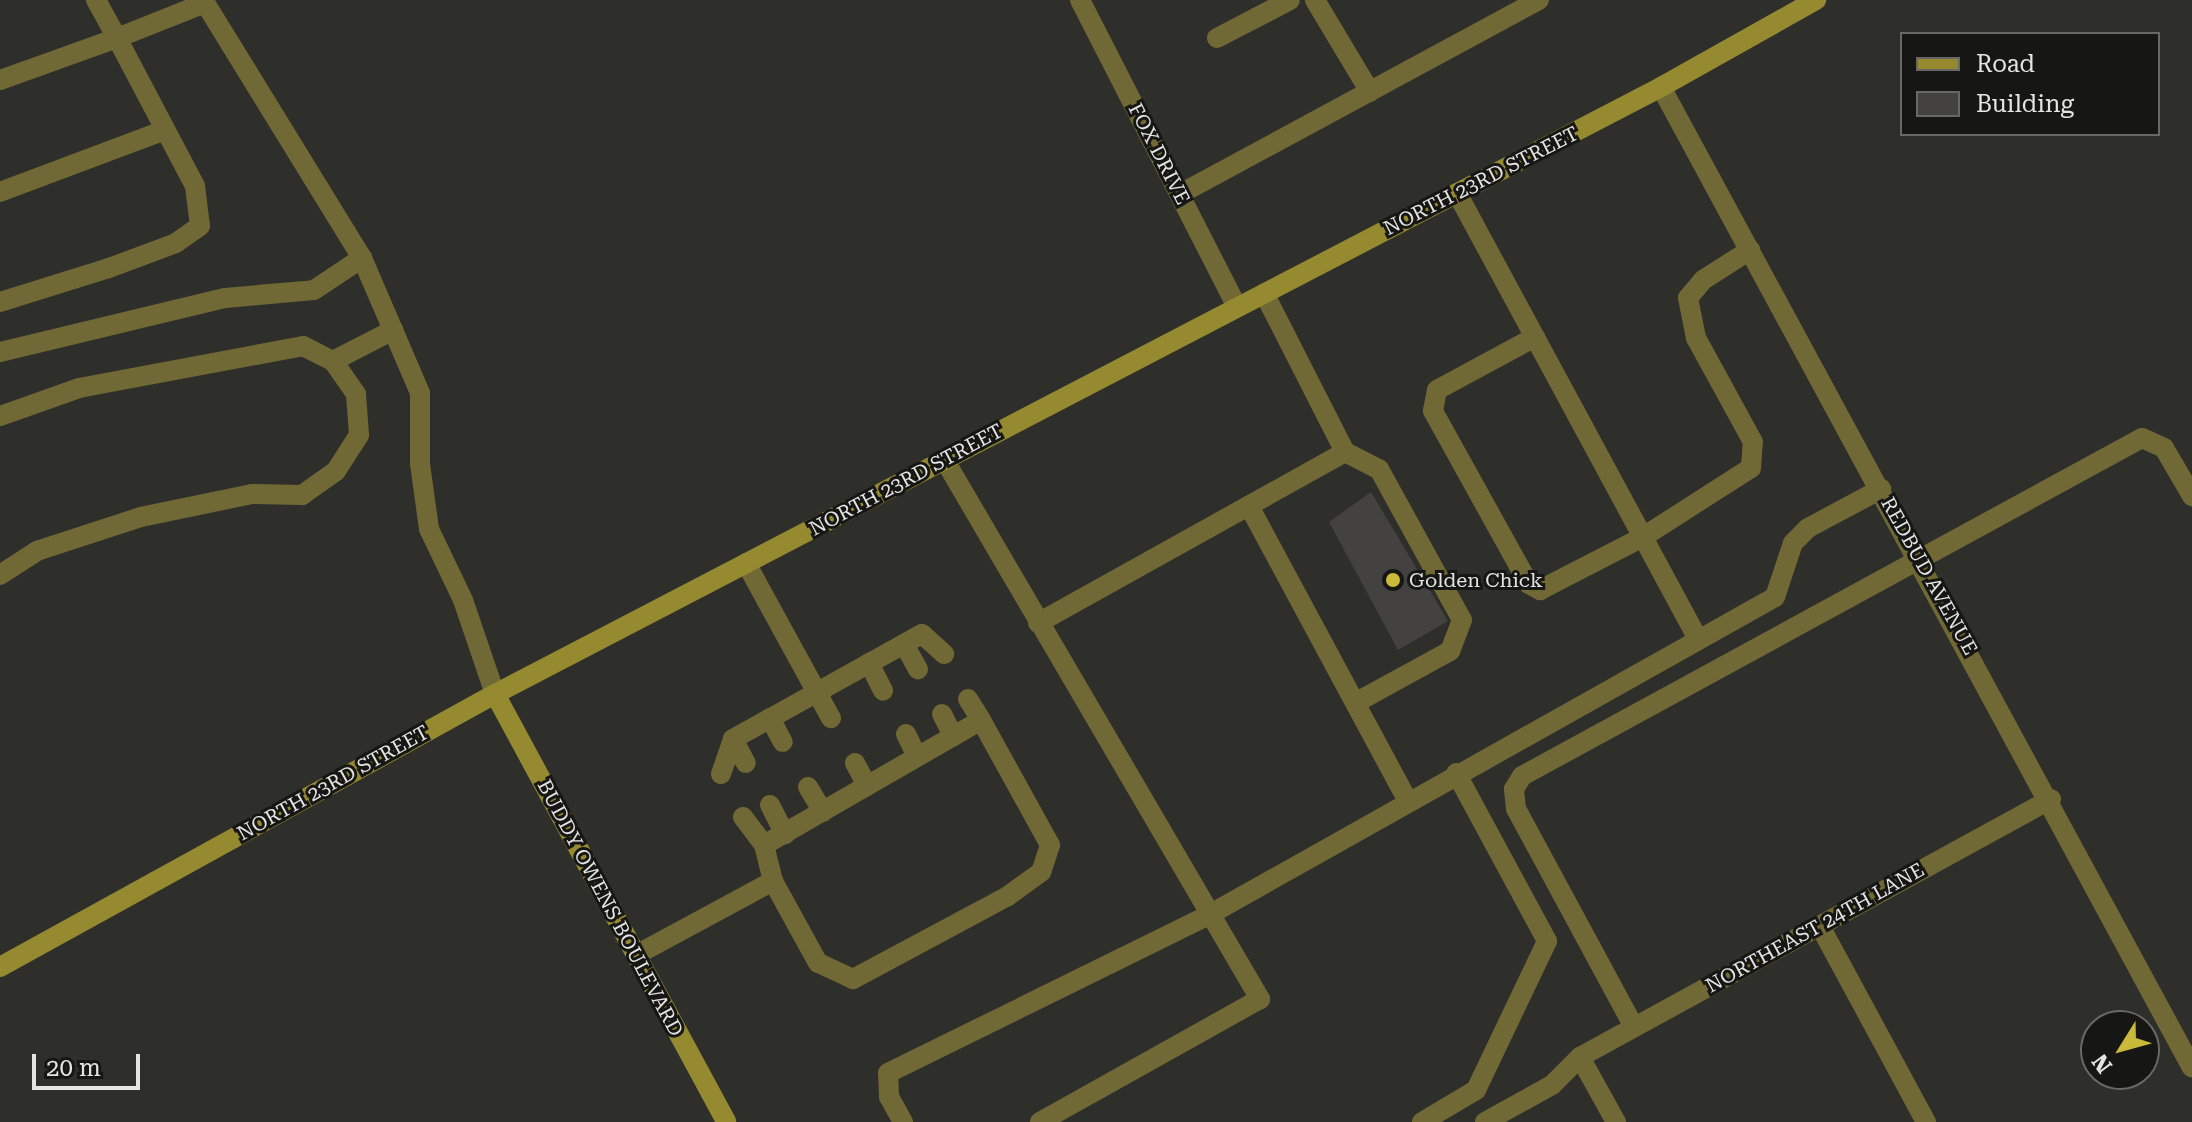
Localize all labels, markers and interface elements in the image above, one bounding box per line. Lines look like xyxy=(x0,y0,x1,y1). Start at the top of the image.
legend xyxy=(1900,32,2160,136)
text: Road xyxy=(1976,50,2035,78)
text: Building xyxy=(1976,90,2074,118)
street label: FOX DRIVE xyxy=(1123,99,1195,209)
street label: NORTH 23RD STREET xyxy=(1380,121,1582,241)
street label: NORTH 23RD STREET xyxy=(805,419,1007,541)
street label: REDBUD AVENUE xyxy=(1876,493,1982,659)
place label: Golden Chick xyxy=(1409,568,1543,592)
marker: Golden Chick xyxy=(1384,571,1402,589)
street label: NORTH 23RD STREET xyxy=(233,720,433,846)
street label: BUDDY OWENS BOULEVARD xyxy=(532,776,688,1040)
street label: NORTHEAST 24TH LANE xyxy=(1702,858,1928,998)
north arrow xyxy=(2080,1010,2160,1090)
scale bar xyxy=(36,1038,144,1088)
text: N xyxy=(2087,1049,2117,1078)
text: 20 m xyxy=(46,1054,101,1082)

